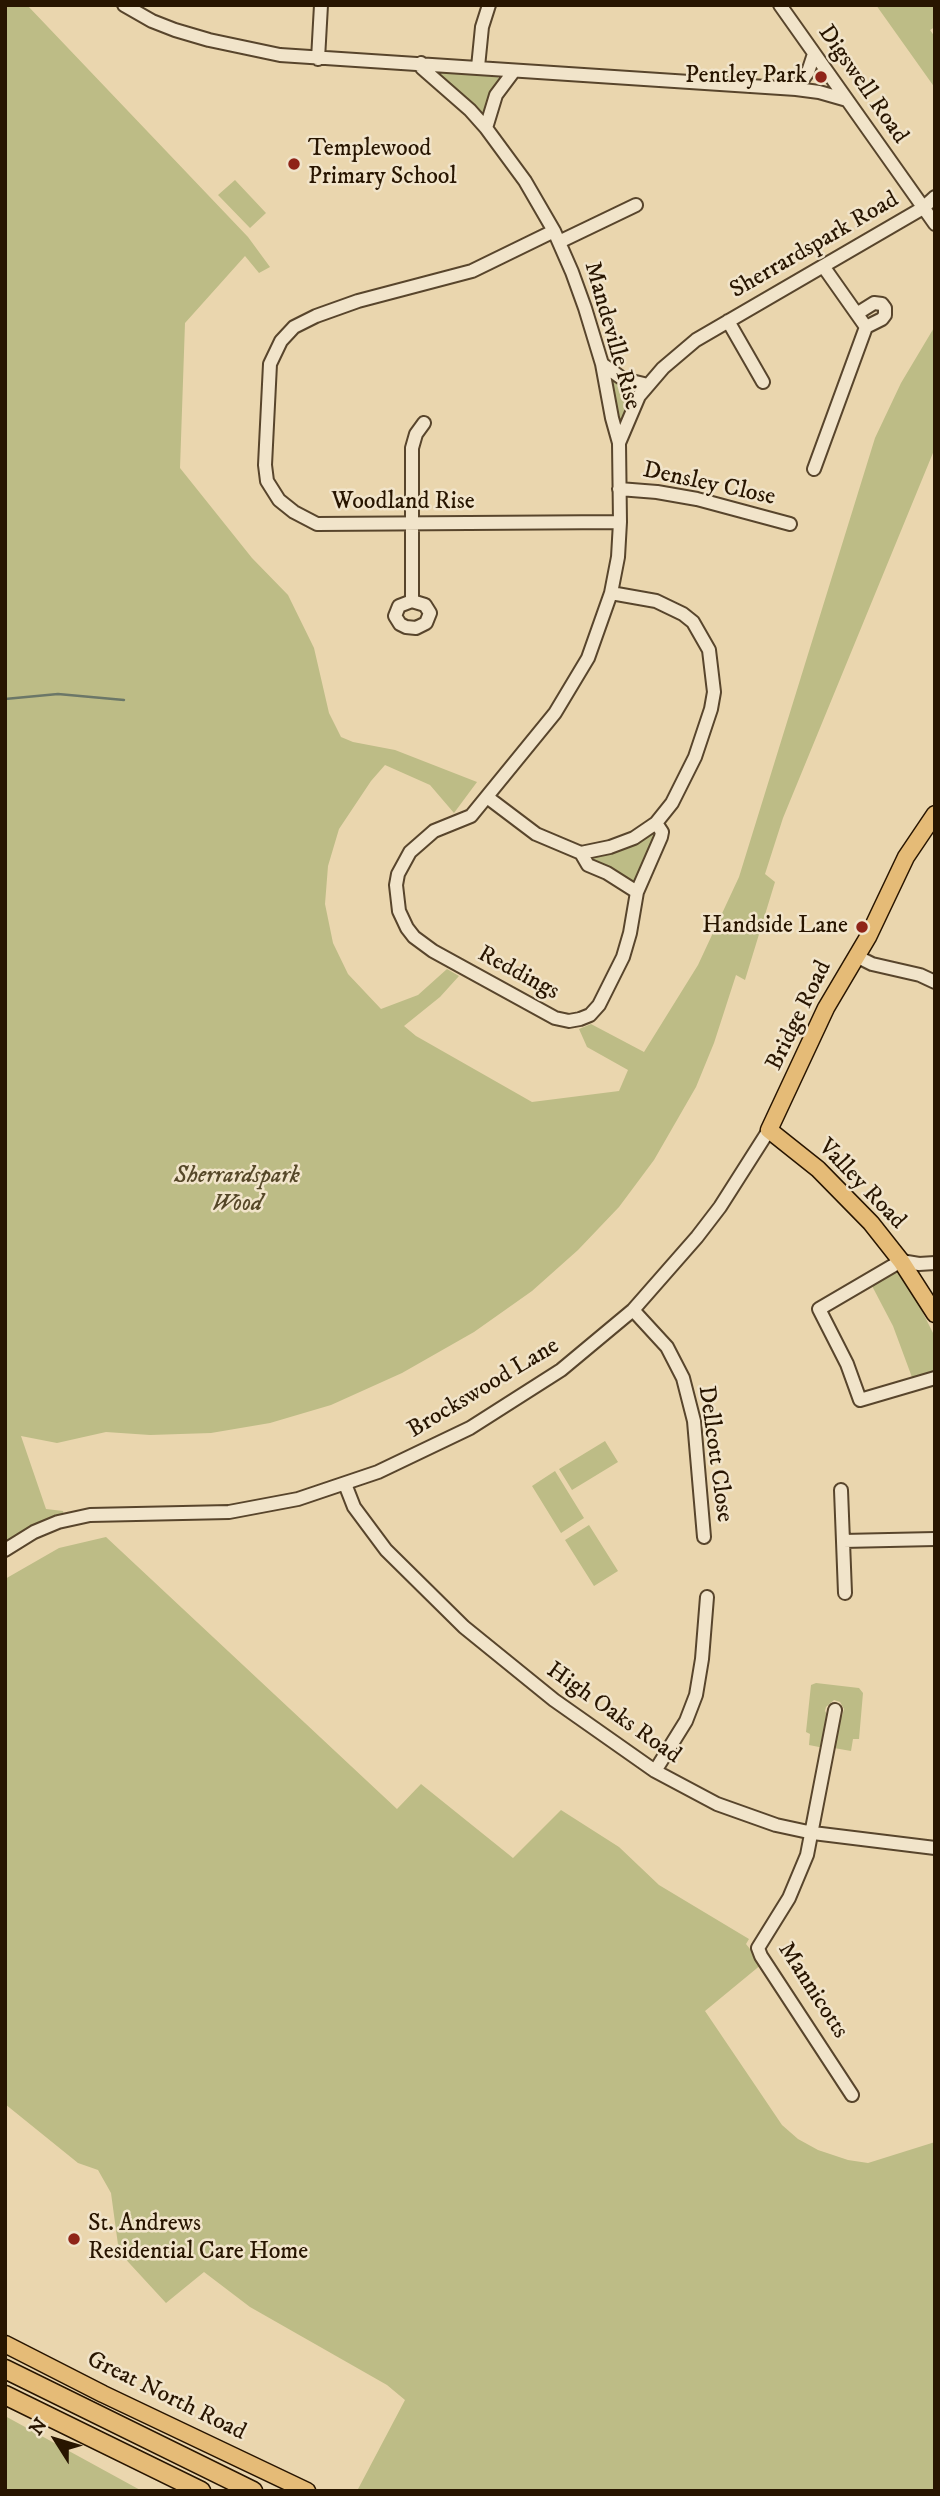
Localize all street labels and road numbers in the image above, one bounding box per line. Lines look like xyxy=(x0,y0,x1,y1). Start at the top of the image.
street label: Digswell Road xyxy=(811,20,913,150)
street label: Sherrardspark Road xyxy=(726,186,904,306)
street label: Mandeville Rise xyxy=(576,259,646,413)
street label: Densley Close xyxy=(640,457,778,513)
street label: Woodland Rise xyxy=(331,489,475,517)
street label: Reddings xyxy=(472,941,564,1007)
street label: Bridge Road xyxy=(761,956,839,1076)
street label: Valley Road xyxy=(811,1134,911,1236)
street label: Brockswood Lane xyxy=(403,1332,565,1446)
street label: Dellcott Close xyxy=(690,1384,738,1524)
street label: High Oaks Road xyxy=(540,1657,686,1771)
street label: Mannicotts xyxy=(770,1938,854,2044)
street label: Great North Road xyxy=(82,2346,250,2448)

